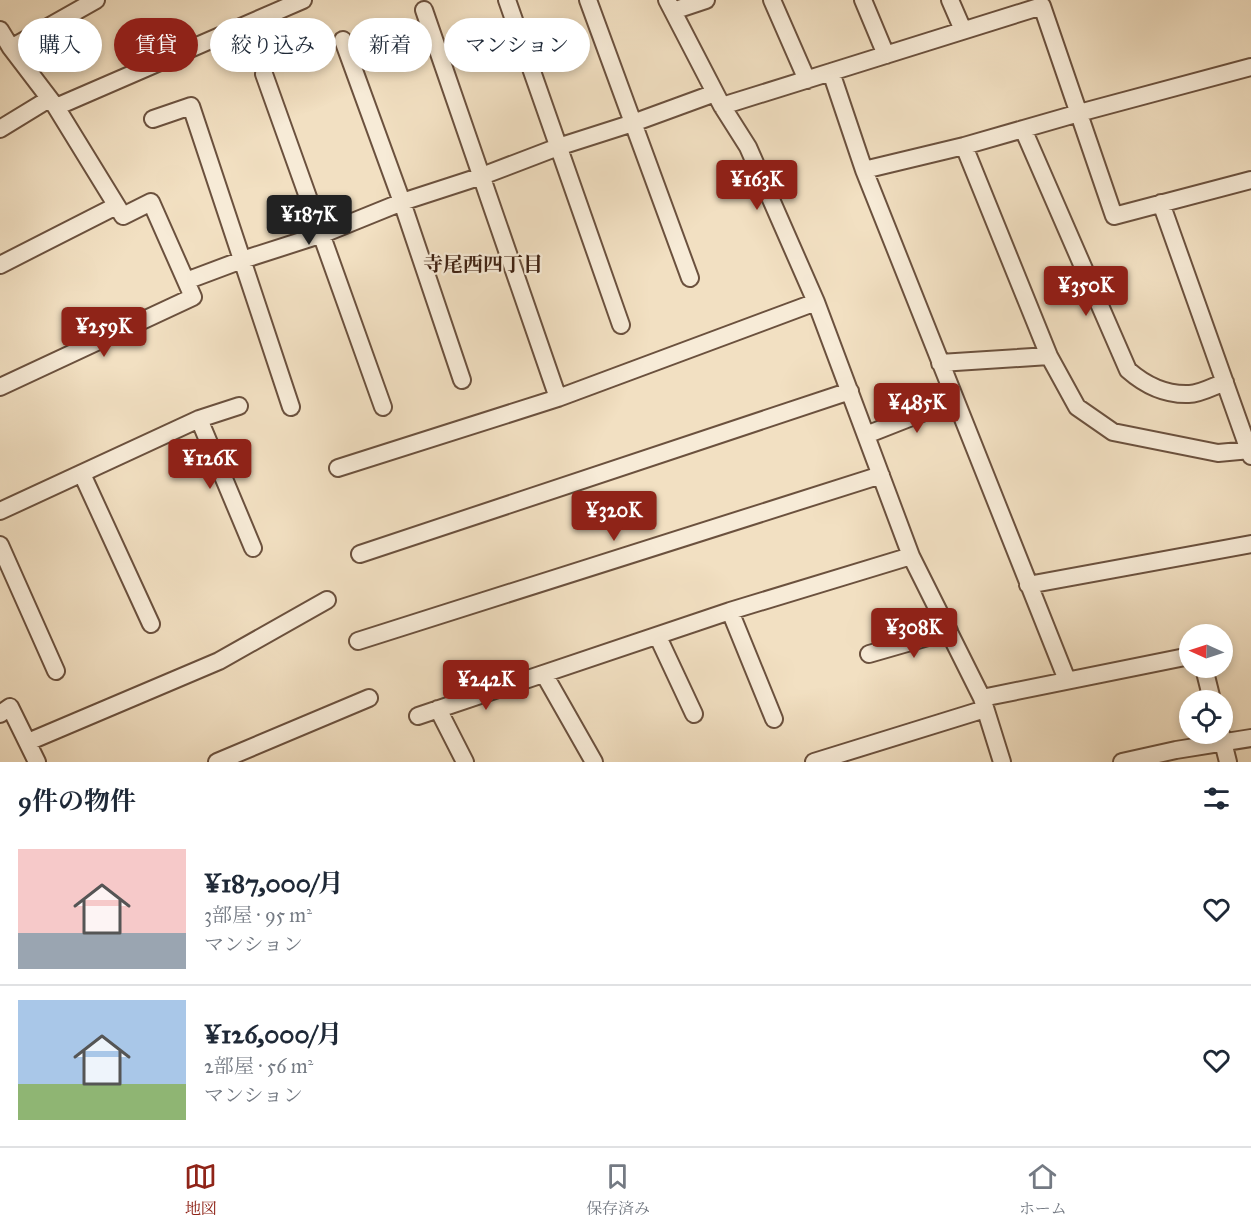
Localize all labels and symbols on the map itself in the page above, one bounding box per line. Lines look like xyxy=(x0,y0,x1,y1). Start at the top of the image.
pin: ¥163K xyxy=(715,160,799,211)
pin: ¥187K xyxy=(267,195,351,246)
district label: 寺尾西四丁目 xyxy=(423,252,543,276)
pin: ¥350K xyxy=(1044,266,1128,317)
pin: ¥259K xyxy=(62,307,146,358)
pin: ¥485K xyxy=(875,383,959,434)
pin: ¥126K xyxy=(168,439,252,490)
pin: ¥320K xyxy=(572,491,656,542)
pin: ¥308K xyxy=(872,608,956,659)
north arrow xyxy=(1179,624,1233,678)
pin: ¥242K xyxy=(444,660,528,711)

